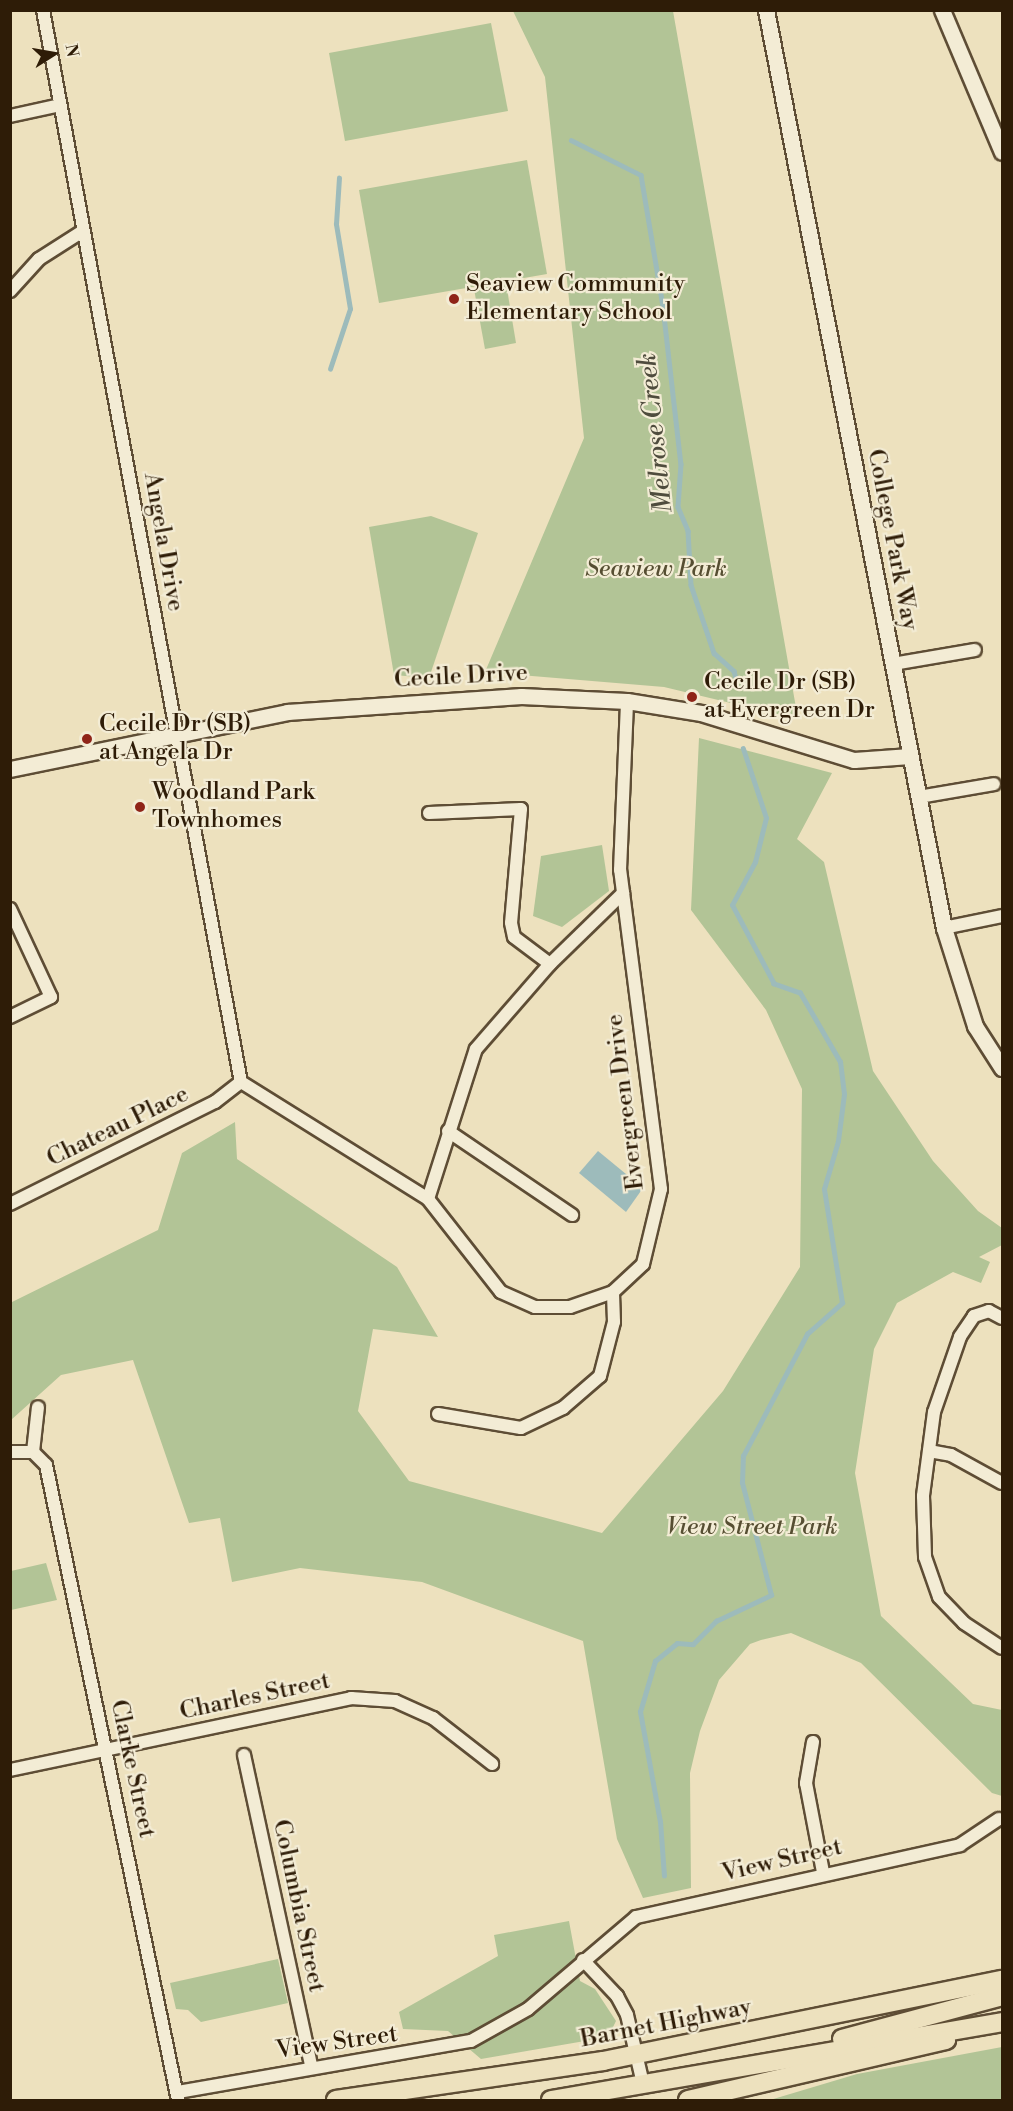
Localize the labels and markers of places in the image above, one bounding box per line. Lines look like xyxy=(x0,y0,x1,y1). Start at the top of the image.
place label: Seaview Community Elementary School xyxy=(466,271,685,327)
marker: Seaview Community Elementary School xyxy=(447,292,461,306)
place label: Cecile Dr (SB) at Evergreen Dr xyxy=(704,669,875,725)
marker: Cecile Dr (SB) at Evergreen Dr xyxy=(685,690,699,704)
place label: Cecile Dr (SB) at Angela Dr xyxy=(99,711,251,767)
marker: Cecile Dr (SB) at Angela Dr xyxy=(80,732,94,746)
place label: Woodland Park Townhomes xyxy=(152,779,315,835)
marker: Woodland Park Townhomes xyxy=(133,800,147,814)

